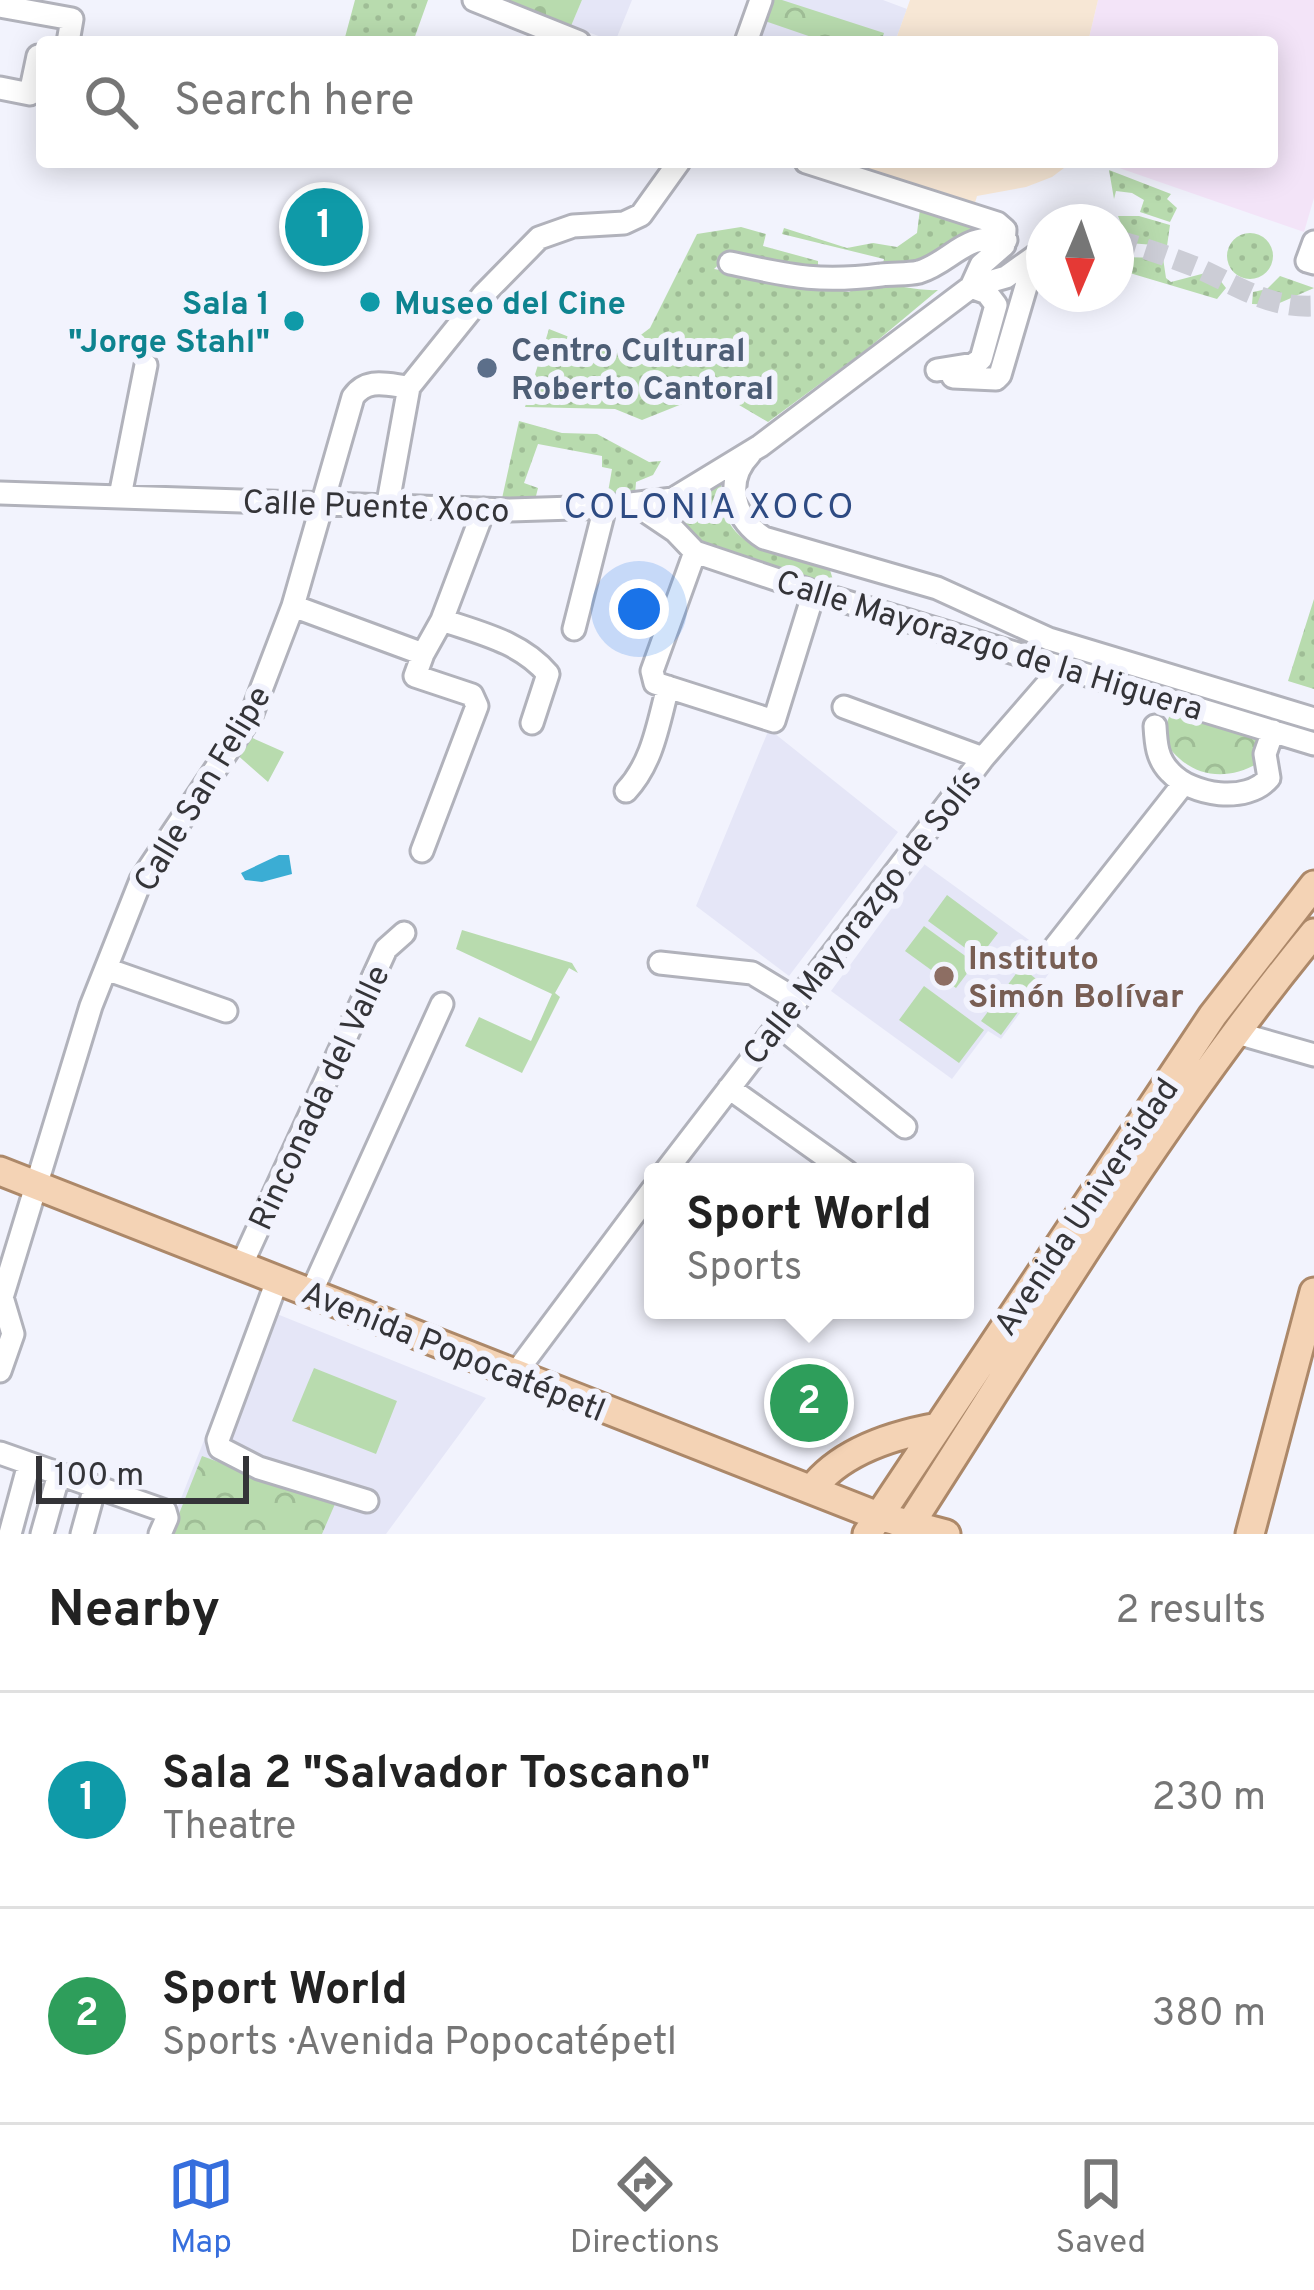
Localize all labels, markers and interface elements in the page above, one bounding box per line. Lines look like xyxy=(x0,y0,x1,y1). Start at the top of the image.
search box xyxy=(36,36,1278,168)
icon: search xyxy=(78,69,144,135)
text: Search here xyxy=(174,74,414,131)
pin: 1 xyxy=(285,182,363,272)
north arrow xyxy=(1026,204,1134,312)
place label: Sala 1 "Jorge Stahl" xyxy=(68,285,270,365)
place label: Museo del Cine xyxy=(394,285,626,327)
marker: Museo del Cine xyxy=(357,289,383,315)
marker: Sala 1 "Jorge Stahl" xyxy=(281,308,307,334)
place label: Centro Cultural Roberto Cantoral xyxy=(511,332,774,412)
marker: Centro Cultural Roberto Cantoral xyxy=(474,355,500,381)
street label: Calle Puente Xoco xyxy=(242,483,510,535)
district label: COLONIA XOCO xyxy=(563,486,857,532)
street label: Calle Mayorazgo de la Higuera xyxy=(770,563,1207,733)
your location xyxy=(609,579,669,639)
street label: Calle San Felipe xyxy=(126,679,282,901)
street label: Calle Mayorazgo de Solís xyxy=(735,762,993,1075)
place label: Instituto Simón Bolívar xyxy=(968,940,1184,1020)
street label: Rinconada del Valle xyxy=(242,959,401,1238)
marker: Instituto Simón Bolívar xyxy=(931,963,957,989)
street label: Avenida Universidad xyxy=(986,1071,1190,1345)
popup xyxy=(644,1163,974,1319)
text: Sport World xyxy=(686,1188,932,1245)
text: Sports xyxy=(686,1245,802,1294)
street label: Avenida Popocatépetl xyxy=(295,1274,610,1434)
pin: 2 xyxy=(770,1358,848,1448)
scale bar xyxy=(36,1450,249,1503)
text: 100 m xyxy=(54,1456,144,1498)
text: Nearby xyxy=(48,1580,220,1645)
text: 2 results xyxy=(1115,1588,1266,1637)
text: Sala 2 "Salvador Toscano" xyxy=(162,1747,711,1804)
text: 1 xyxy=(79,1775,95,1824)
text: 230 m xyxy=(1152,1775,1266,1824)
text: Theatre xyxy=(162,1804,296,1853)
text: Sport World xyxy=(162,1963,408,2020)
text: 2 xyxy=(75,1991,99,2040)
text: 380 m xyxy=(1152,1991,1266,2040)
text: Sports · Avenida Popocatépetl xyxy=(162,2020,677,2069)
tab: Map xyxy=(168,2151,234,2265)
tab: Directions xyxy=(570,2151,720,2265)
tab: Saved xyxy=(1055,2151,1146,2265)

